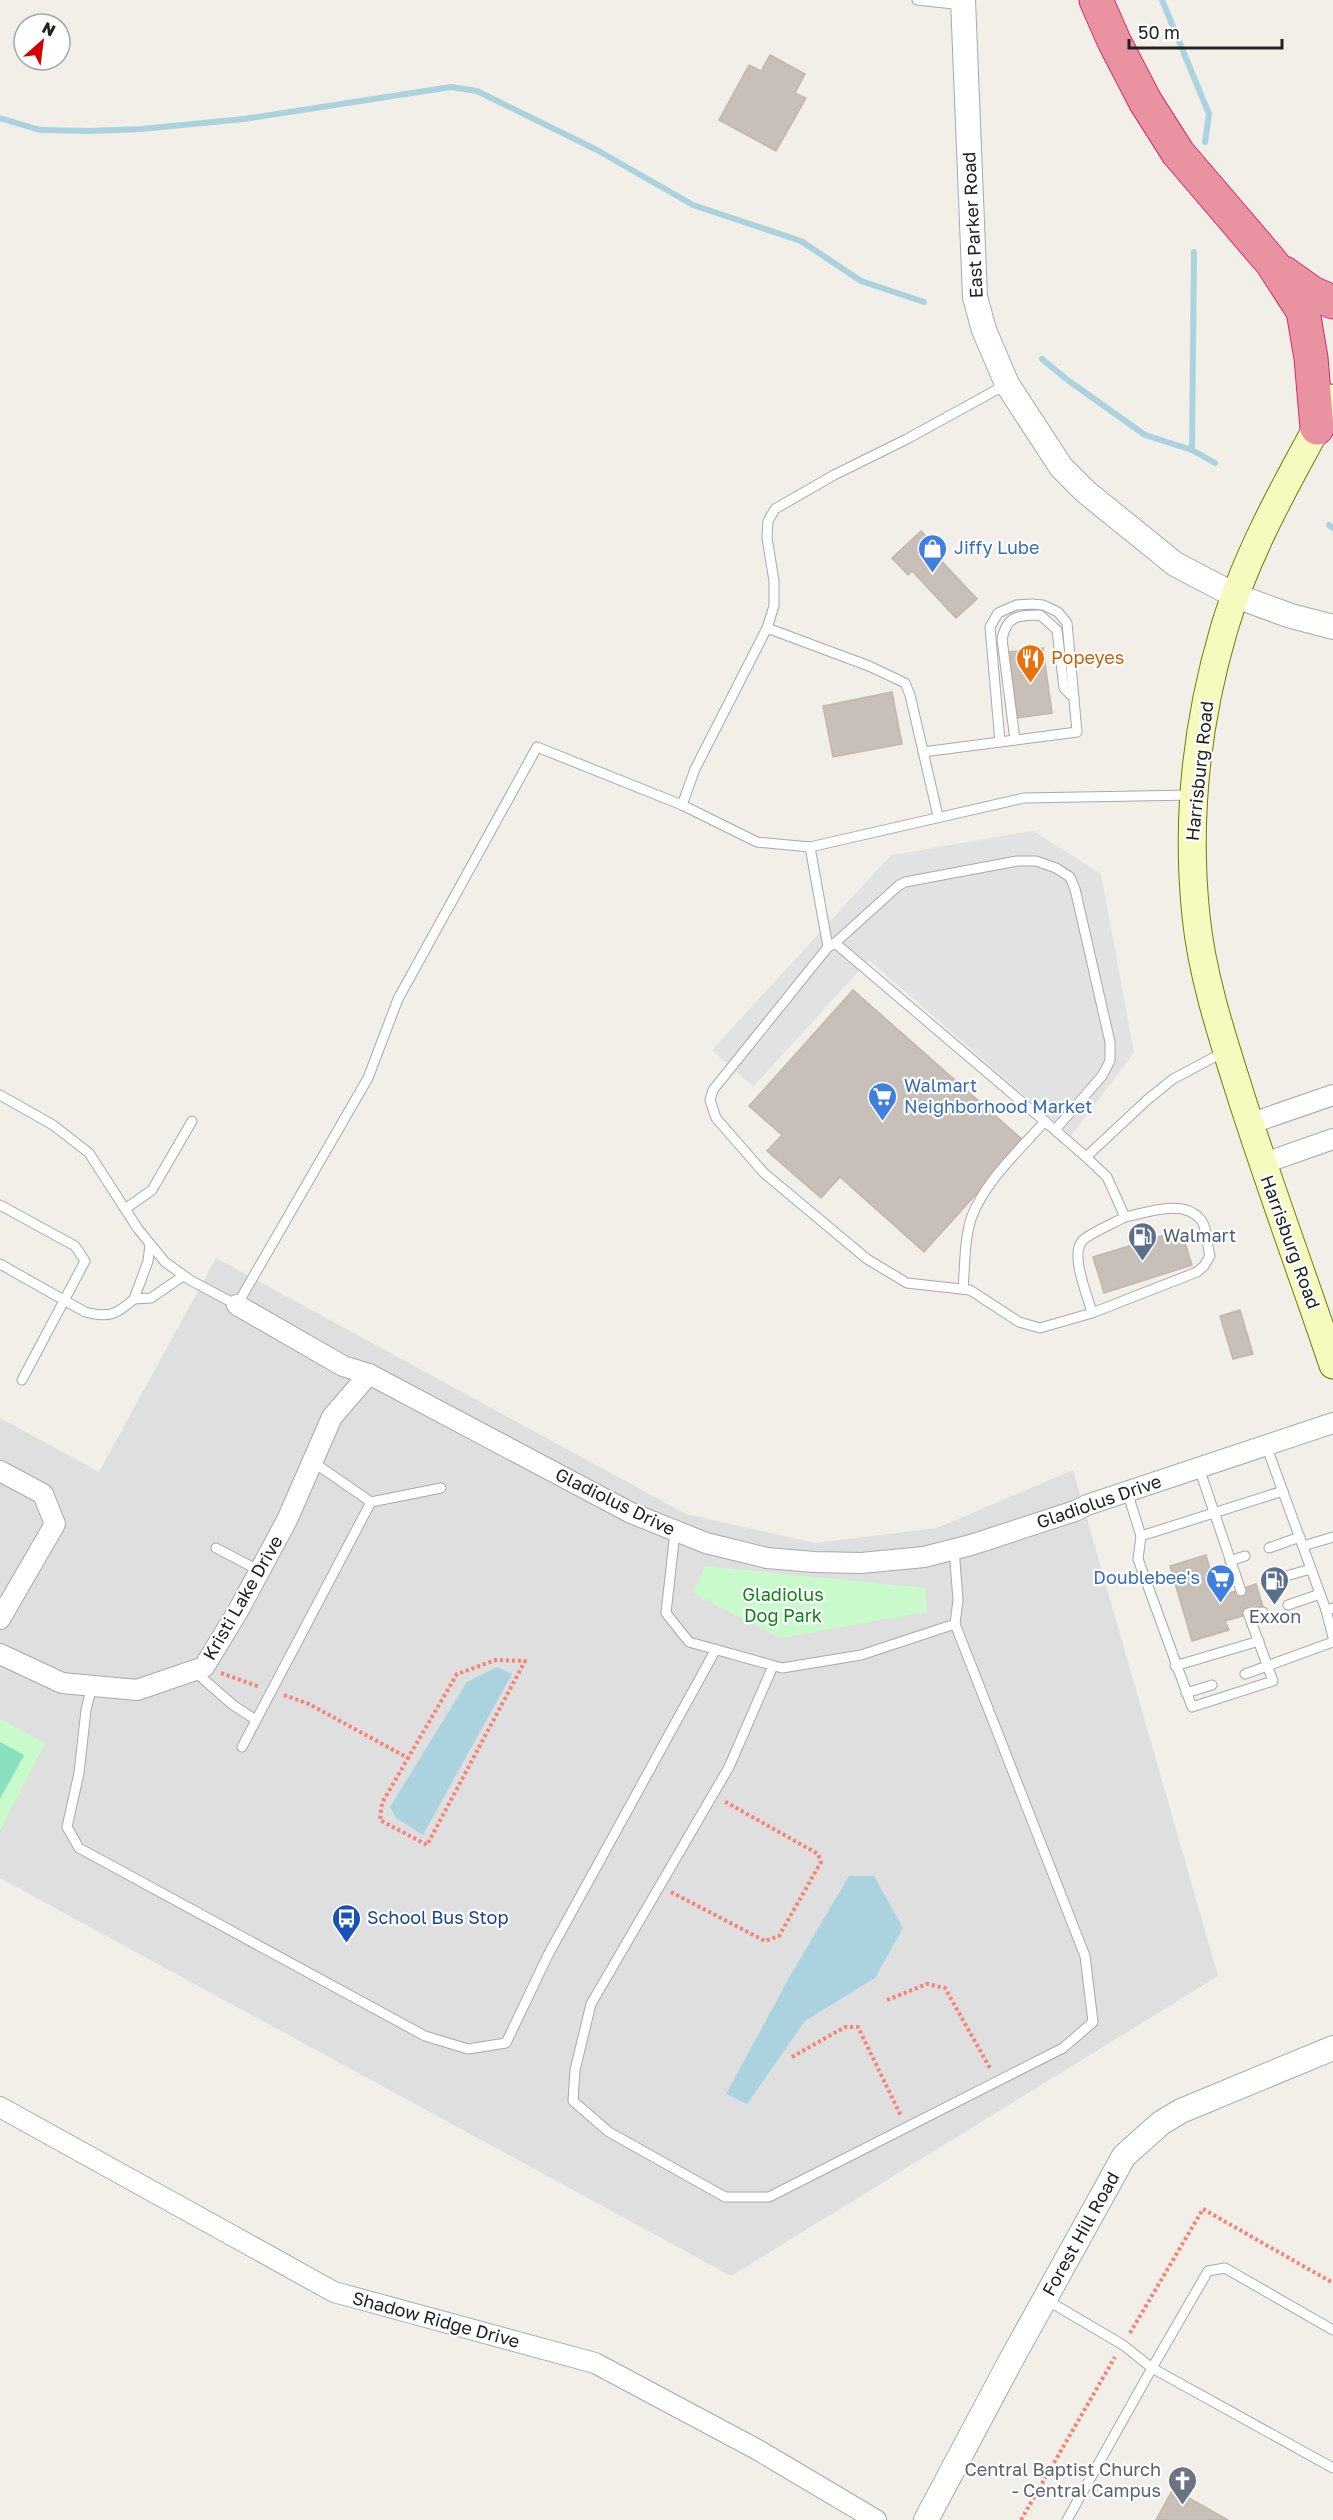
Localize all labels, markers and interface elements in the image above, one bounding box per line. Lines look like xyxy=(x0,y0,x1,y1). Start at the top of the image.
north arrow xyxy=(12,12,72,72)
scale bar xyxy=(1129,12,1282,50)
text: N xyxy=(39,17,59,40)
text: 50 m xyxy=(1138,21,1180,43)
street label: East Parker Road xyxy=(957,151,987,299)
shop icon: Jiffy Lube xyxy=(917,532,949,574)
place label: Jiffy Lube xyxy=(954,536,1039,558)
restaurant icon: Popeyes xyxy=(1014,642,1046,684)
place label: Popeyes xyxy=(1051,646,1124,668)
street label: Harrisburg Road xyxy=(1181,700,1217,842)
place label: Walmart Neighborhood Market xyxy=(904,1074,1092,1117)
supermarket icon: Walmart Neighborhood Market xyxy=(867,1080,899,1122)
street label: Harrisburg Road xyxy=(1257,1172,1325,1312)
fuel station icon: Walmart xyxy=(1126,1220,1158,1262)
place label: Walmart xyxy=(1163,1224,1236,1246)
street label: Gladiolus Drive xyxy=(552,1463,679,1540)
street label: Gladiolus Drive xyxy=(1033,1469,1164,1533)
street label: Kristi Lake Drive xyxy=(198,1531,287,1664)
supermarket icon: Doublebee's xyxy=(1205,1562,1237,1604)
fuel station icon: Exxon xyxy=(1259,1564,1291,1606)
place label: Doublebee's xyxy=(1093,1566,1200,1588)
park label: Gladiolus Dog Park xyxy=(742,1583,824,1626)
place label: Exxon xyxy=(1249,1605,1301,1627)
bus stop icon: School Bus Stop xyxy=(330,1902,362,1944)
place label: School Bus Stop xyxy=(367,1906,508,1928)
street label: Forest Hill Road xyxy=(1037,2168,1123,2299)
street label: Shadow Ridge Drive xyxy=(350,2286,522,2352)
place label: Central Baptist Church - Central Campus xyxy=(964,2458,1161,2501)
church icon: Central Baptist Church - Central Campus xyxy=(1166,2464,1198,2506)

